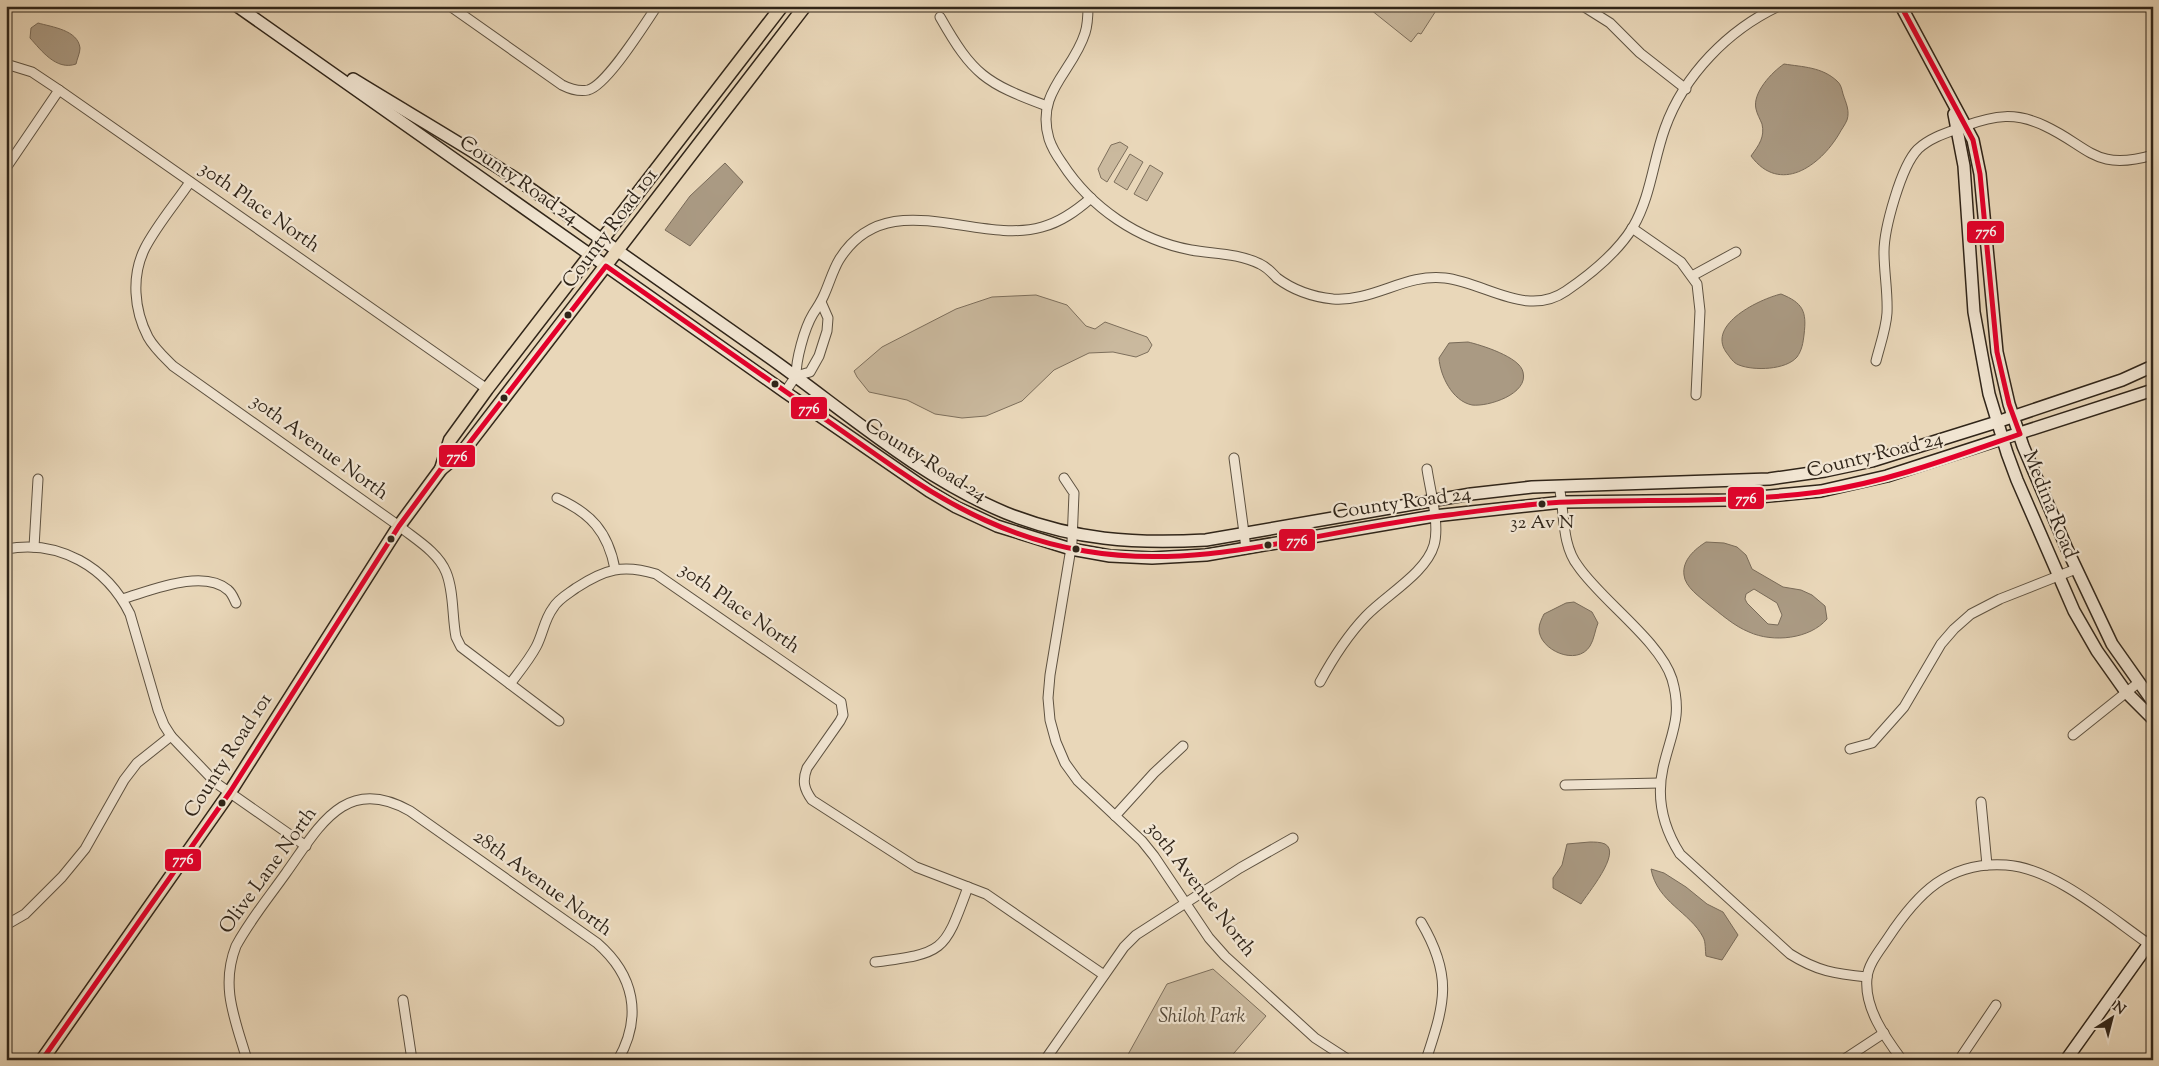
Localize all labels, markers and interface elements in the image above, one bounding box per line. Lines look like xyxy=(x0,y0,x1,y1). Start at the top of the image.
street label: County Road 24 xyxy=(453,129,583,233)
street label: 30th Place North xyxy=(192,155,326,261)
street label: County Road 101 xyxy=(556,163,666,295)
line badge: 776 xyxy=(1966,220,2005,244)
text: 776 xyxy=(1976,223,1997,243)
unlabelled marker xyxy=(563,310,573,320)
unlabelled marker xyxy=(770,379,780,389)
street label: 30th Avenue North xyxy=(244,388,394,508)
unlabelled marker xyxy=(499,393,509,403)
line badge: 776 xyxy=(790,396,828,420)
text: 776 xyxy=(799,400,820,420)
street label: County Road 24 xyxy=(858,412,992,510)
street label: County Road 24 xyxy=(1804,425,1946,487)
line badge: 776 xyxy=(438,444,476,468)
street label: Medina Road xyxy=(2014,446,2084,564)
text: 776 xyxy=(447,448,468,468)
street label: County Road 24 xyxy=(1331,480,1473,528)
line badge: 776 xyxy=(1727,486,1765,510)
text: 776 xyxy=(1736,490,1757,510)
marker: 32 Av N xyxy=(1537,499,1547,509)
place label: 32 Av N xyxy=(1510,510,1574,537)
line badge: 776 xyxy=(1278,528,1316,552)
text: 776 xyxy=(1287,532,1308,552)
unlabelled marker xyxy=(386,534,396,544)
unlabelled marker xyxy=(1263,540,1273,550)
unlabelled marker xyxy=(1071,544,1081,554)
street label: 30th Place North xyxy=(672,556,806,662)
street label: County Road 101 xyxy=(178,688,280,824)
unlabelled marker xyxy=(217,798,227,808)
street label: Olive Lane North xyxy=(213,801,325,941)
street label: 30th Avenue North xyxy=(1138,816,1262,964)
street label: 28th Avenue North xyxy=(466,823,618,945)
line badge: 776 xyxy=(164,848,202,872)
text: 776 xyxy=(173,851,194,871)
north arrow xyxy=(2086,994,2136,1044)
text: N xyxy=(2108,998,2129,1020)
park label: Shiloh Park xyxy=(1158,1003,1246,1032)

